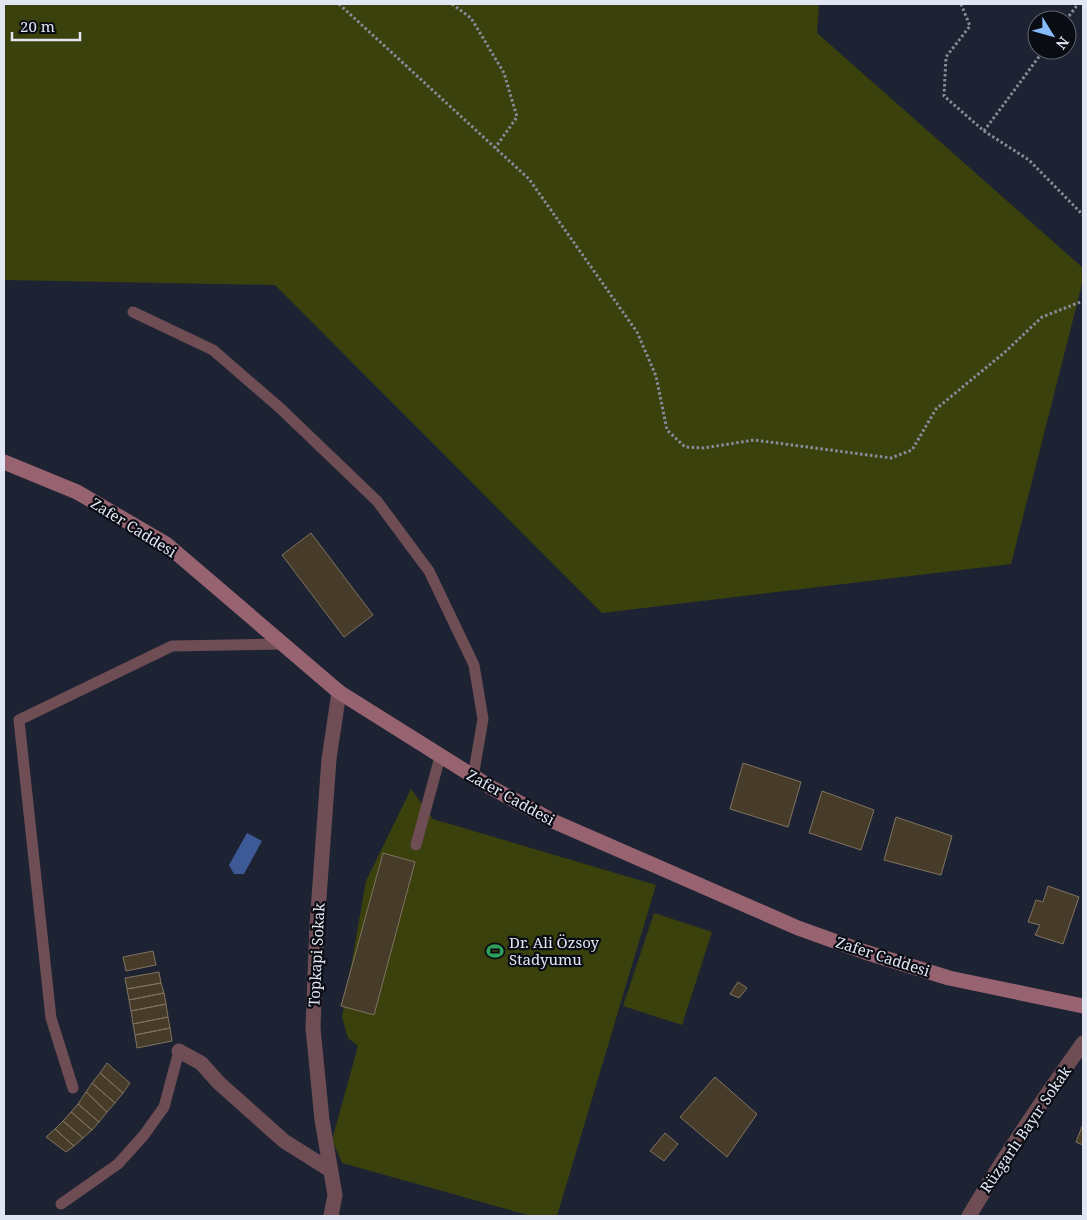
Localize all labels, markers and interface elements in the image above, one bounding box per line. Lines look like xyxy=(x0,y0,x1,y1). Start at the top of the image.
scale bar xyxy=(12,10,80,42)
north arrow xyxy=(1027,10,1077,60)
text: 20 m xyxy=(20,16,55,36)
text: N xyxy=(1052,33,1074,53)
street label: Zafer Caddesi xyxy=(87,493,181,561)
street label: Zafer Caddesi xyxy=(464,765,559,829)
street label: Topkapi Sokak xyxy=(303,902,329,1008)
street label: Zafer Caddesi xyxy=(834,931,933,981)
place label: Dr. Ali Özsoy Stadyumu xyxy=(509,932,600,969)
sports icon: Dr. Ali Özsoy Stadyumu xyxy=(485,941,505,961)
street label: Rüzgarlı Bayır Sokak xyxy=(975,1061,1075,1196)

